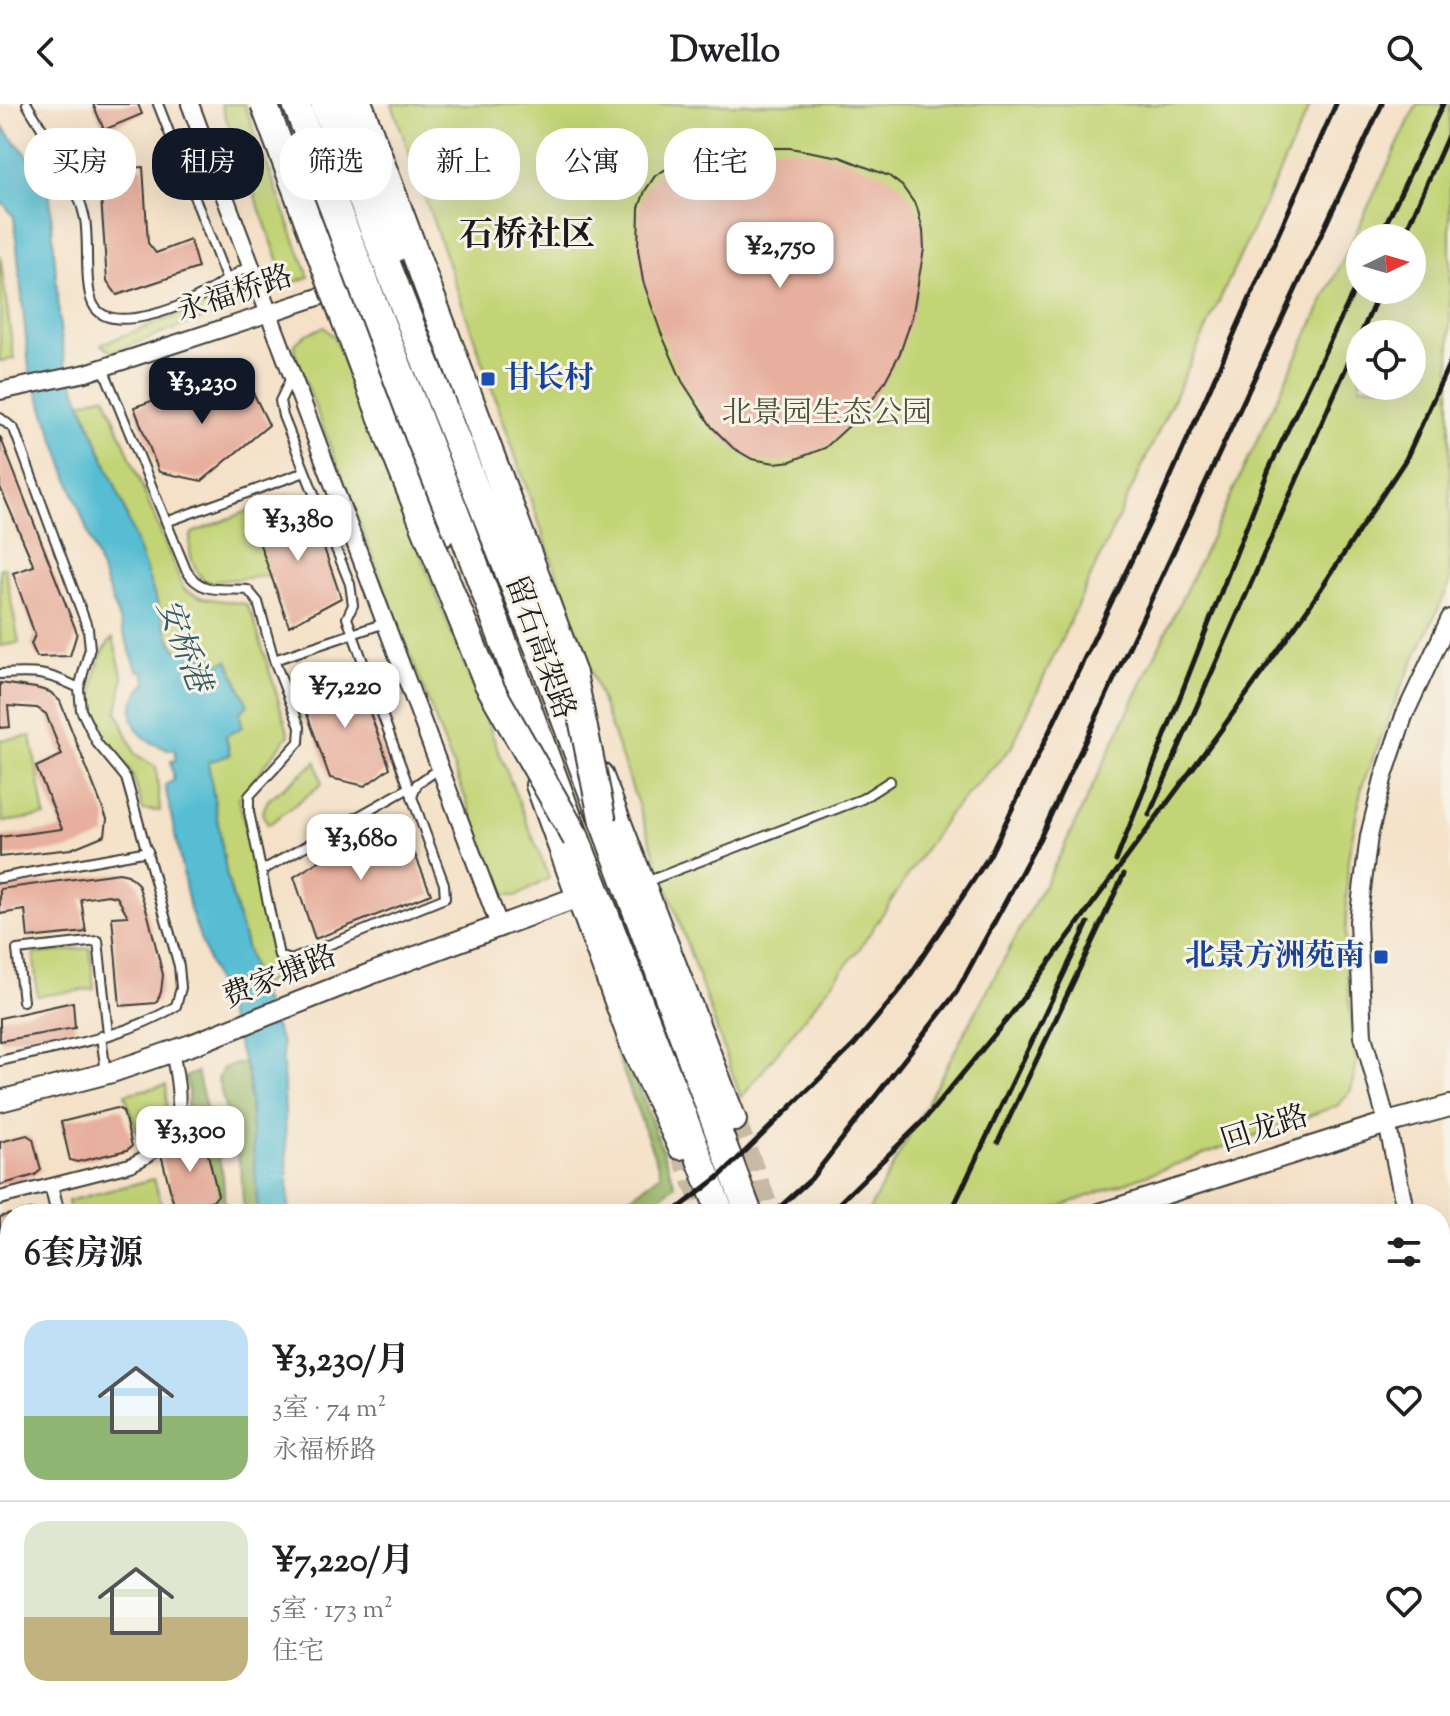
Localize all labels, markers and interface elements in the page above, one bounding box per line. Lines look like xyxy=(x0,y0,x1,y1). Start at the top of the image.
text: Dwello xyxy=(670,26,780,78)
icon: back xyxy=(24,30,68,74)
icon: search xyxy=(1382,30,1426,74)
chip: 买房 xyxy=(24,128,136,200)
chip: 租房 xyxy=(152,128,264,200)
chip: 筛选 xyxy=(280,128,392,200)
chip: 新上 xyxy=(408,128,520,200)
chip: 公寓 xyxy=(536,128,648,200)
chip: 住宅 xyxy=(664,128,776,200)
district label: 石桥社区 xyxy=(459,212,595,261)
pin: ¥2,750 xyxy=(715,222,845,290)
north arrow xyxy=(1346,224,1426,304)
map controls xyxy=(1346,224,1426,400)
text: ¥2,750 xyxy=(745,229,815,266)
street label: 永福桥路 xyxy=(171,256,299,334)
button: locate xyxy=(1346,320,1426,400)
pin: ¥3,230 xyxy=(137,358,267,426)
place label: 甘长村 xyxy=(504,358,594,401)
text: ¥3,230 xyxy=(167,365,237,402)
marker: 甘长村 xyxy=(479,370,497,388)
park label: 北景园生态公园 xyxy=(722,393,932,436)
pin: ¥3,380 xyxy=(233,495,363,563)
text: ¥3,380 xyxy=(262,502,334,539)
street label: 留石高架路 xyxy=(493,570,585,726)
water label: 安桥港 xyxy=(143,593,222,703)
pin: ¥7,220 xyxy=(280,662,410,730)
text: ¥7,220 xyxy=(308,669,382,706)
pin: ¥3,680 xyxy=(296,814,426,882)
text: ¥3,680 xyxy=(325,821,397,858)
street label: 费家塘路 xyxy=(216,936,344,1020)
place label: 北景方洲苑南 xyxy=(1185,936,1365,979)
marker: 北景方洲苑南 xyxy=(1372,948,1390,966)
street label: 回龙路 xyxy=(1216,1096,1314,1164)
pin: ¥3,300 xyxy=(125,1106,255,1174)
text: ¥3,300 xyxy=(154,1113,226,1150)
icon: filters xyxy=(1382,1230,1426,1274)
text: 6套房源 xyxy=(24,1231,143,1280)
text: ¥3,230/月 xyxy=(272,1337,410,1386)
icon: home xyxy=(88,1352,184,1448)
icon: heart xyxy=(1382,1378,1426,1422)
text: 3室 · 74 m² xyxy=(272,1391,386,1428)
text: 永福桥路 xyxy=(272,1433,376,1470)
text: ¥7,220/月 xyxy=(272,1538,414,1587)
icon: home xyxy=(88,1553,184,1649)
icon: heart xyxy=(1382,1579,1426,1623)
text: 5室 · 173 m² xyxy=(272,1592,393,1629)
text: 住宅 xyxy=(272,1634,324,1671)

